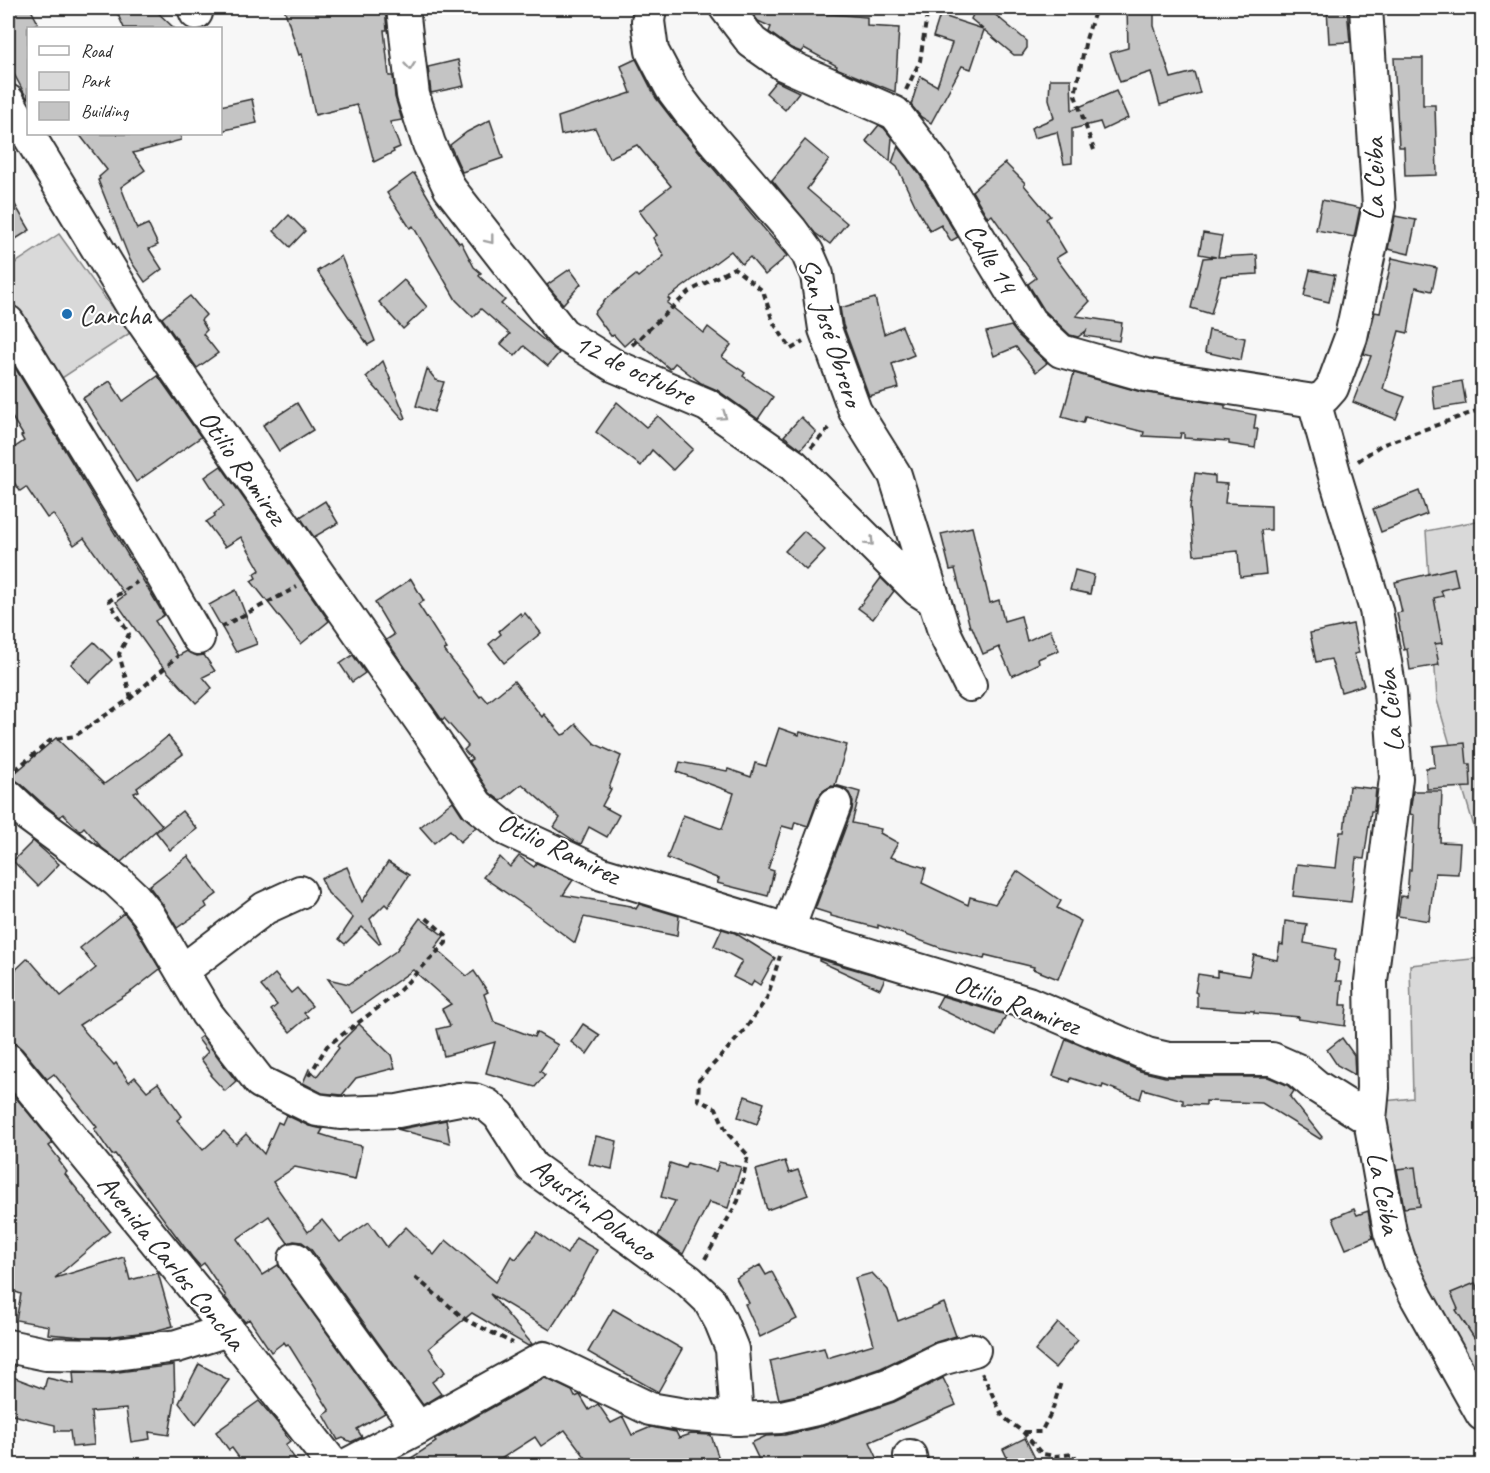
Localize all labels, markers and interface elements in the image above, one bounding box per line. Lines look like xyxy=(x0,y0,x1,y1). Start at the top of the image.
legend xyxy=(27,27,222,135)
text: Road xyxy=(81,40,114,62)
one-way arrow xyxy=(403,61,416,70)
text: Park xyxy=(81,70,111,92)
text: Building xyxy=(81,100,130,122)
street label: La Ceiba xyxy=(1356,136,1391,220)
street label: Calle 14 xyxy=(956,216,1027,302)
one-way arrow xyxy=(482,233,493,244)
street label: San José Obrero xyxy=(791,253,872,414)
place label: Cancha xyxy=(79,297,153,332)
marker: Cancha xyxy=(60,307,74,321)
street label: 12 de octubre xyxy=(569,325,703,414)
street label: Otilio Ramirez xyxy=(191,403,296,533)
one-way arrow xyxy=(716,409,727,420)
one-way arrow xyxy=(863,535,874,546)
street label: La Ceiba xyxy=(1368,666,1412,754)
street label: Otilio Ramirez xyxy=(492,803,628,894)
street label: Otilio Ramirez xyxy=(949,965,1087,1044)
street label: Agustin Polanco xyxy=(524,1149,666,1271)
street label: La Ceiba xyxy=(1359,1149,1409,1239)
street label: Avenida Carlos Concha xyxy=(90,1167,255,1358)

